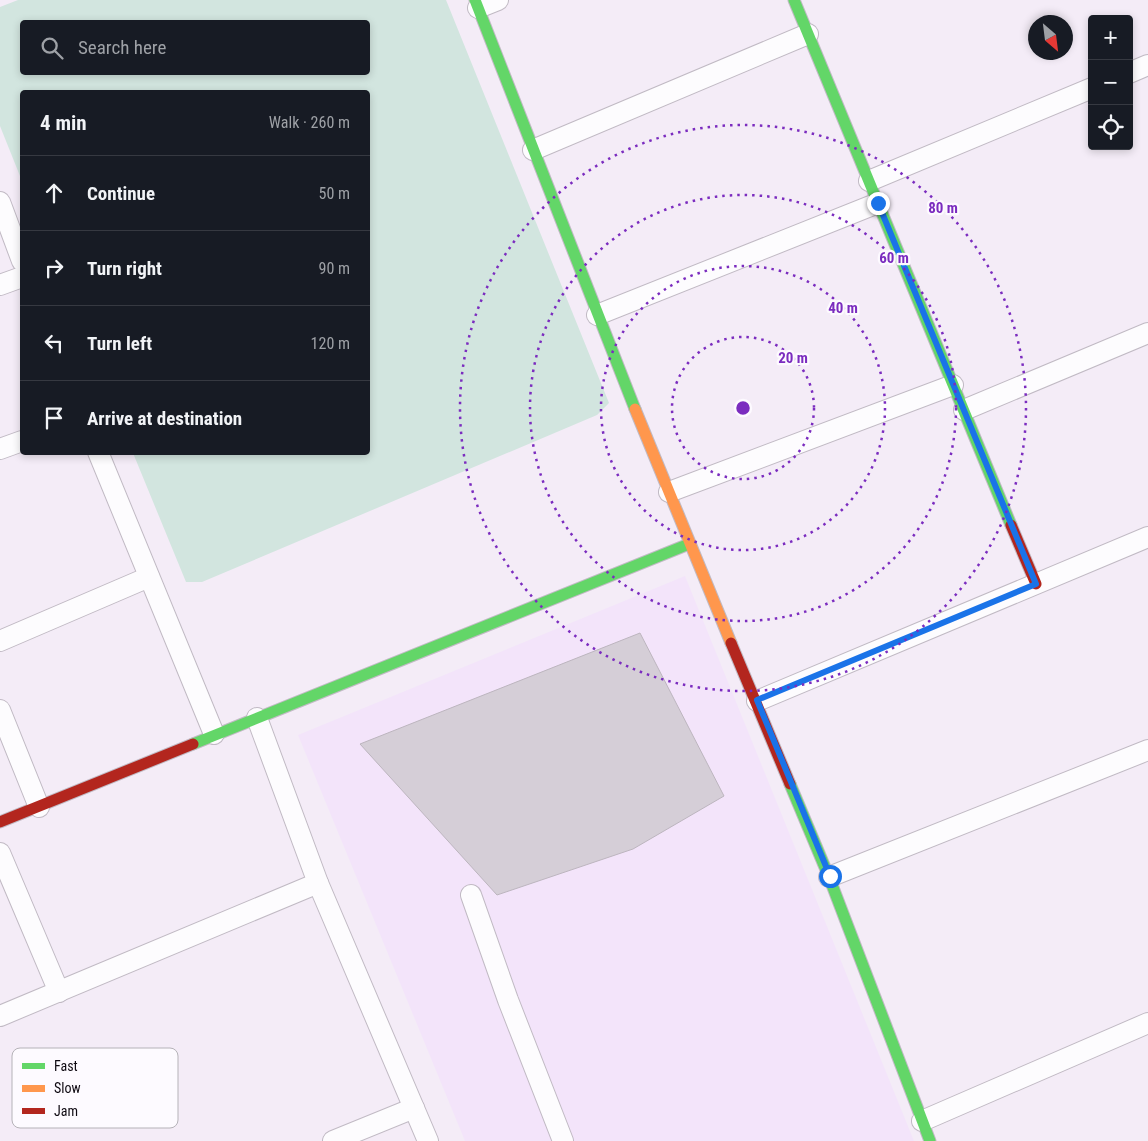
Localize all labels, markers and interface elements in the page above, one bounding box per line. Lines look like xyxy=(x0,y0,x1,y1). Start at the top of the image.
north arrow xyxy=(1028,15,1073,60)
map controls xyxy=(1088,15,1133,150)
button: + xyxy=(1088,15,1133,60)
search box xyxy=(20,20,370,75)
icon: search xyxy=(38,34,66,62)
text: Search here xyxy=(78,36,166,59)
button: − xyxy=(1088,60,1133,105)
button: locate xyxy=(1088,105,1133,150)
text: 4 min xyxy=(40,111,87,135)
text: Walk · 260 m xyxy=(269,113,350,132)
icon: ahead xyxy=(40,179,68,207)
text: Continue xyxy=(87,182,155,205)
text: 50 m xyxy=(318,184,350,203)
route end xyxy=(867,192,890,215)
text: 80 m xyxy=(928,199,958,217)
text: 60 m xyxy=(879,249,909,267)
icon: right xyxy=(40,254,68,282)
text: Turn right xyxy=(87,257,162,280)
text: 90 m xyxy=(318,259,350,278)
text: 40 m xyxy=(828,299,858,317)
icon: left xyxy=(40,329,68,357)
text: Turn left xyxy=(87,332,152,355)
text: 120 m xyxy=(311,334,350,353)
text: 20 m xyxy=(778,349,808,367)
centre of rings xyxy=(734,399,752,417)
icon: arrive xyxy=(40,404,68,432)
text: Arrive at destination xyxy=(87,407,242,430)
route start xyxy=(819,865,842,888)
legend xyxy=(12,1048,178,1128)
text: Fast xyxy=(54,1058,78,1074)
text: Slow xyxy=(54,1080,81,1096)
text: Jam xyxy=(54,1103,78,1119)

